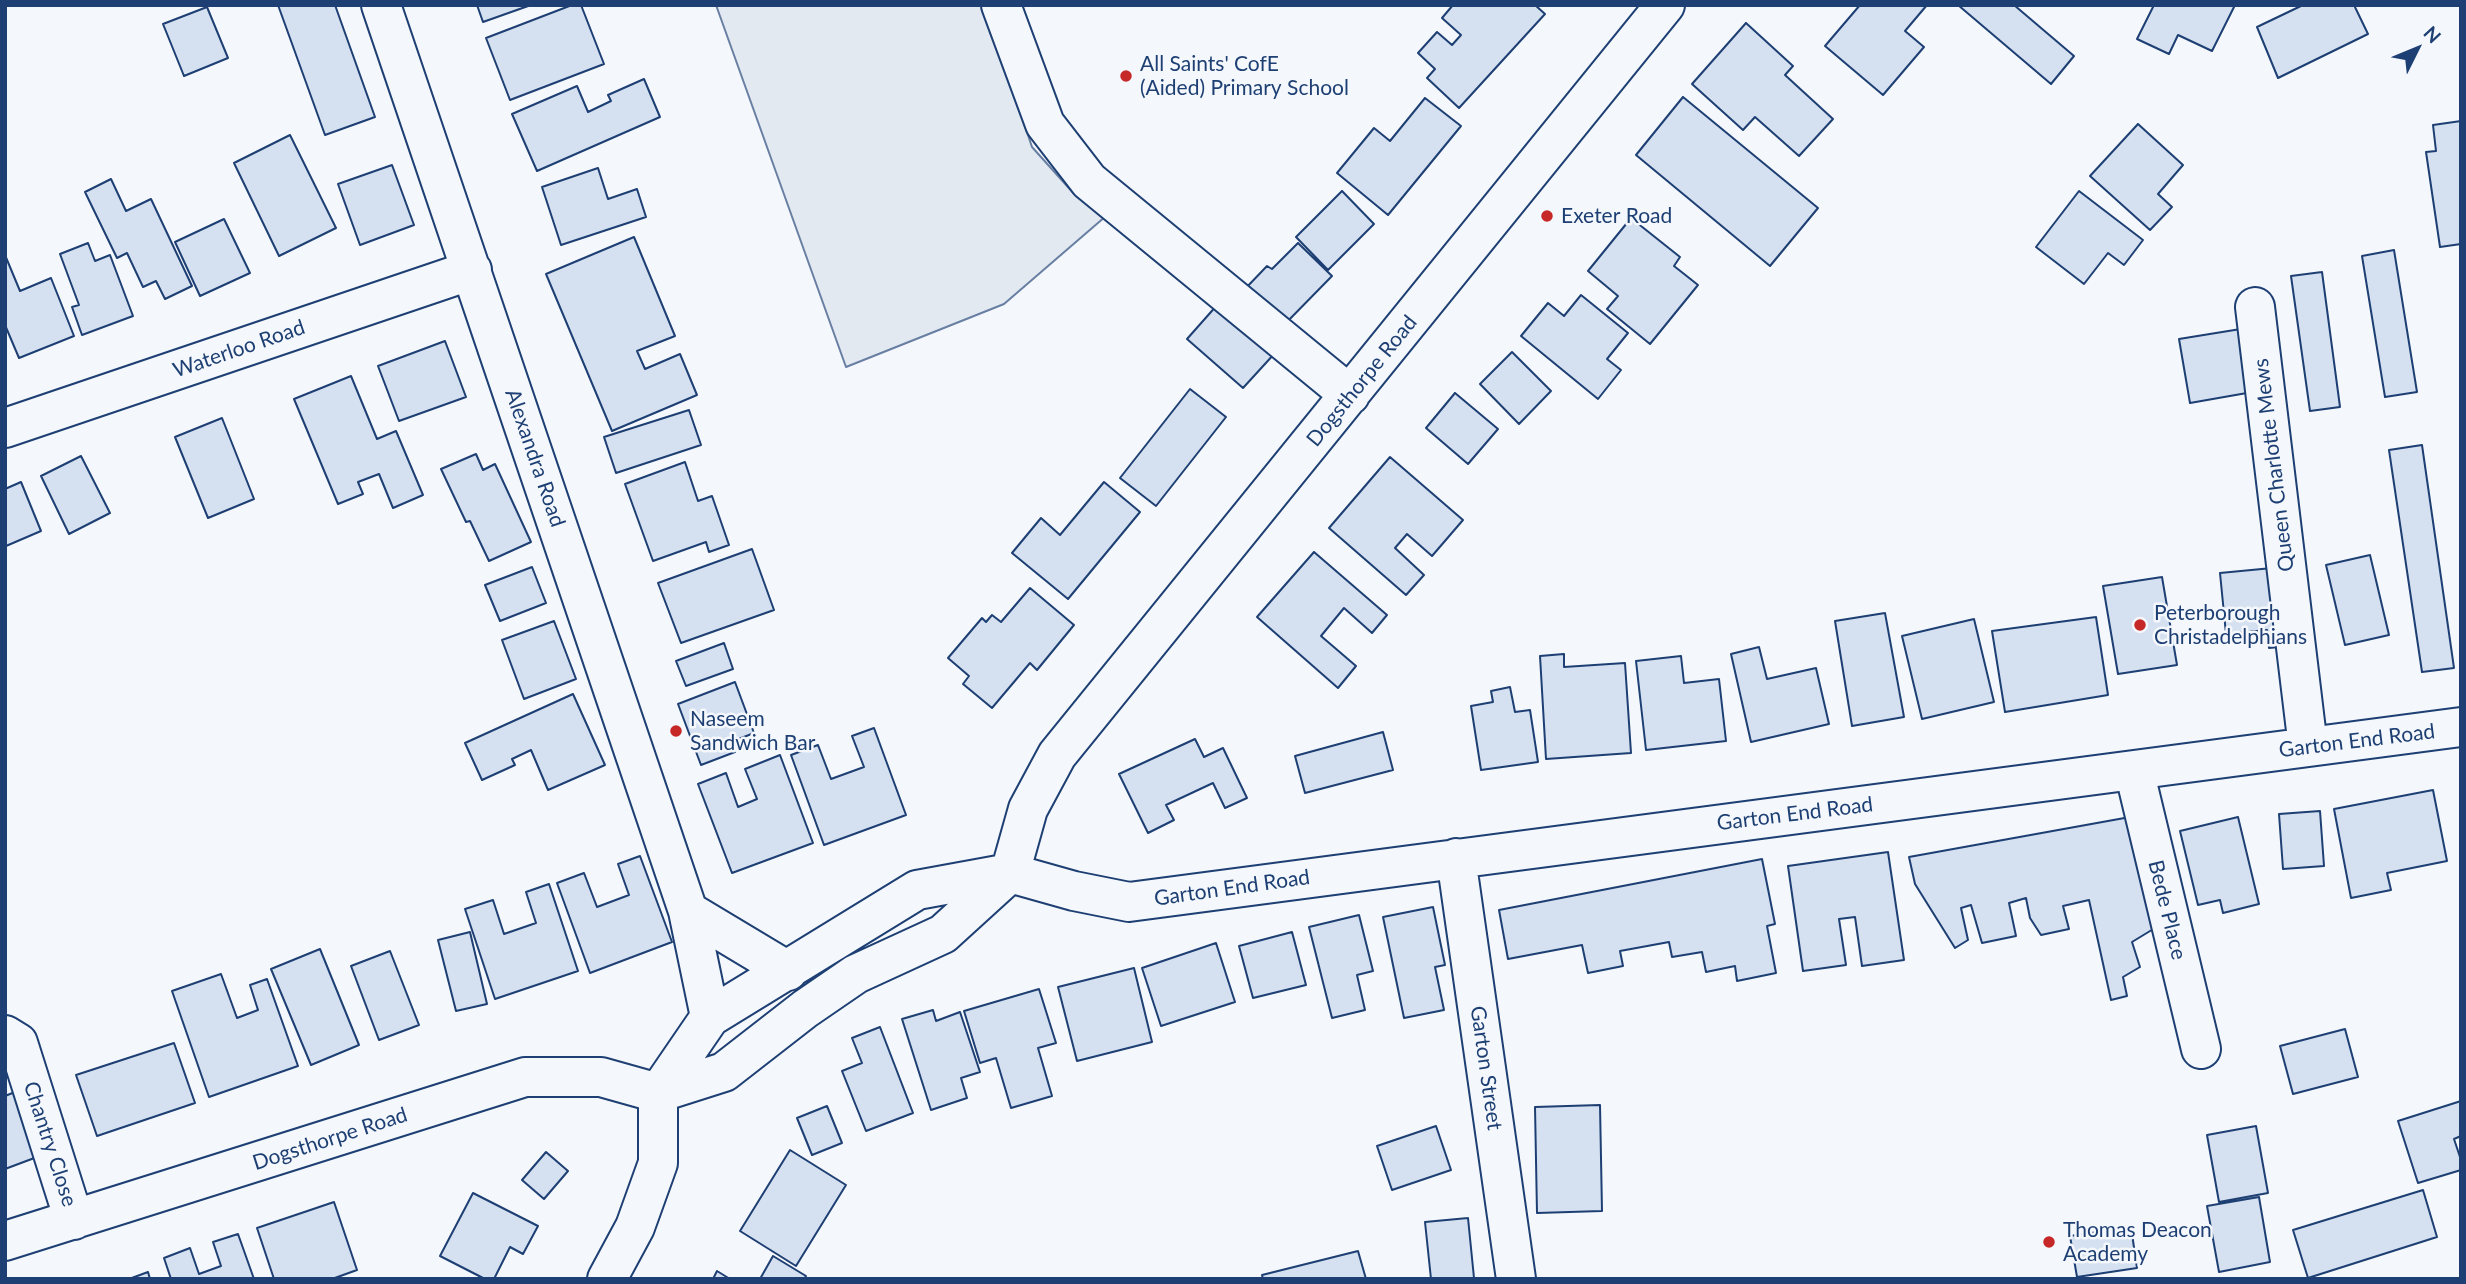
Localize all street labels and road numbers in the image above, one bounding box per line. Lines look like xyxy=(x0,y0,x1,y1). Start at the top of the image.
street label: Dogsthorpe Road xyxy=(1301,310,1423,452)
street label: Waterloo Road xyxy=(170,315,308,383)
street label: Queen Charlotte Mews xyxy=(2248,357,2300,573)
street label: Alexandra Road xyxy=(500,386,570,530)
street label: Garton End Road xyxy=(2277,719,2437,763)
street label: Garton End Road xyxy=(1715,792,1875,836)
street label: Bede Place xyxy=(2142,858,2192,962)
street label: Garton End Road xyxy=(1152,865,1312,911)
street label: Garton Street xyxy=(1465,1004,1507,1132)
street label: Chantry Close xyxy=(18,1078,82,1210)
street label: Dogsthorpe Road xyxy=(249,1102,411,1176)

